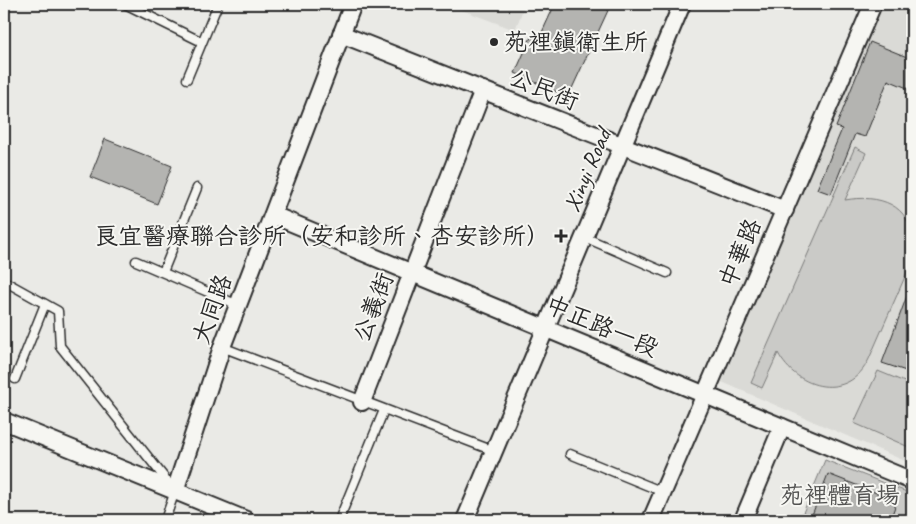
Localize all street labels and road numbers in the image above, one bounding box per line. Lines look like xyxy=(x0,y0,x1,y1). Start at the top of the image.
street label: 公民街 xyxy=(505,62,583,116)
street label: Xinyi Road xyxy=(556,121,619,216)
street label: 中華路 xyxy=(712,214,768,292)
street label: 公義街 xyxy=(346,268,400,346)
street label: 大同路 xyxy=(186,270,238,348)
street label: 中正路一段 xyxy=(541,289,663,363)

